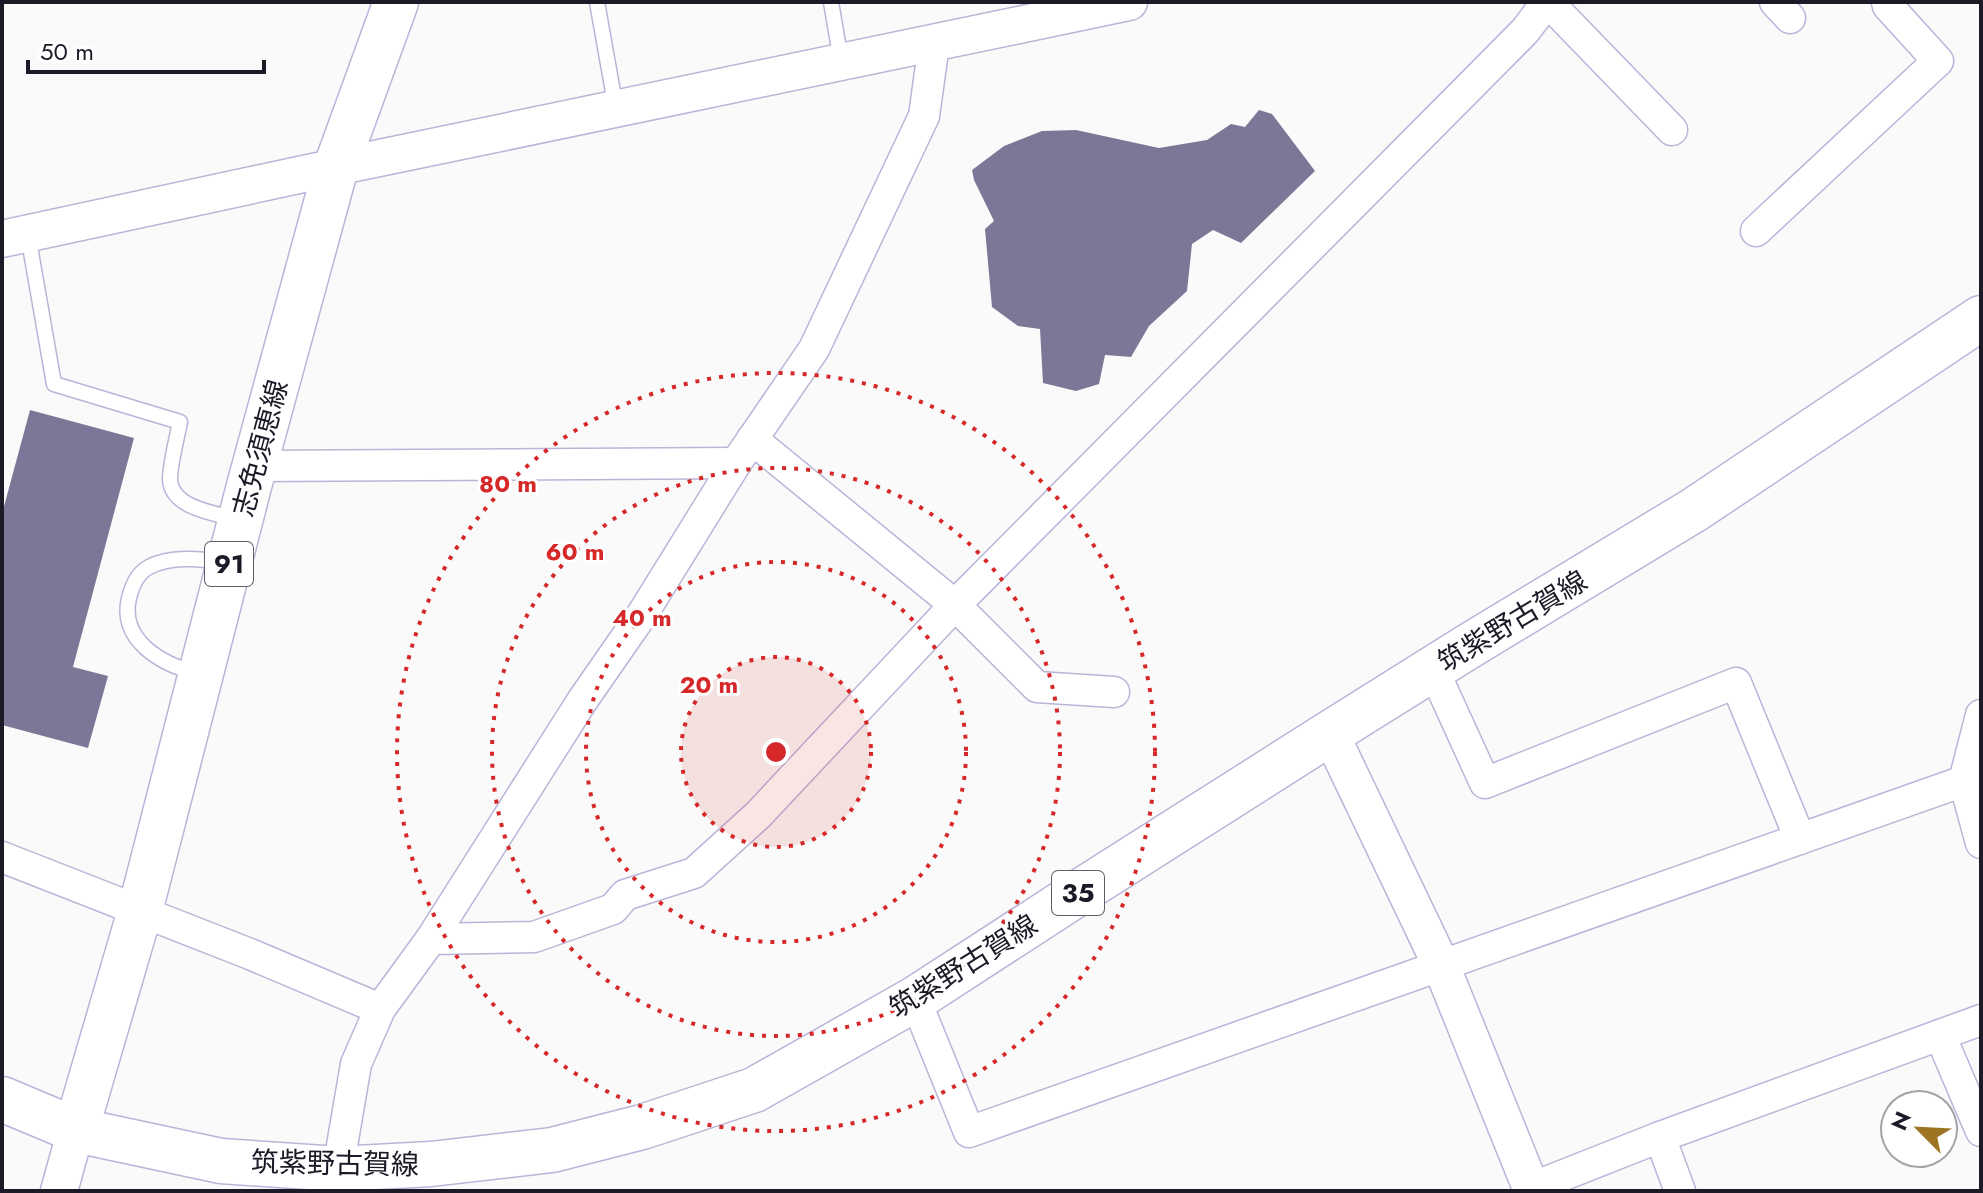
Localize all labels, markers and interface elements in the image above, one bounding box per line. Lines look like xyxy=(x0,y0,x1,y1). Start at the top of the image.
scale bar xyxy=(28,24,264,74)
text: 50 m xyxy=(40,34,94,69)
street label: 志免須恵線 xyxy=(223,375,298,521)
text: 80 m xyxy=(479,466,537,501)
text: 60 m xyxy=(546,534,604,569)
road number: 91 xyxy=(205,542,253,586)
street label: 筑紫野古賀線 xyxy=(1430,561,1595,682)
text: 40 m xyxy=(612,600,672,635)
text: 20 m xyxy=(680,667,738,702)
centre of rings xyxy=(762,738,790,766)
road number: 35 xyxy=(1052,871,1104,915)
street label: 筑紫野古賀線 xyxy=(881,905,1045,1028)
north arrow xyxy=(1879,1089,1959,1169)
text: N xyxy=(1883,1106,1919,1135)
street label: 筑紫野古賀線 xyxy=(251,1142,419,1185)

